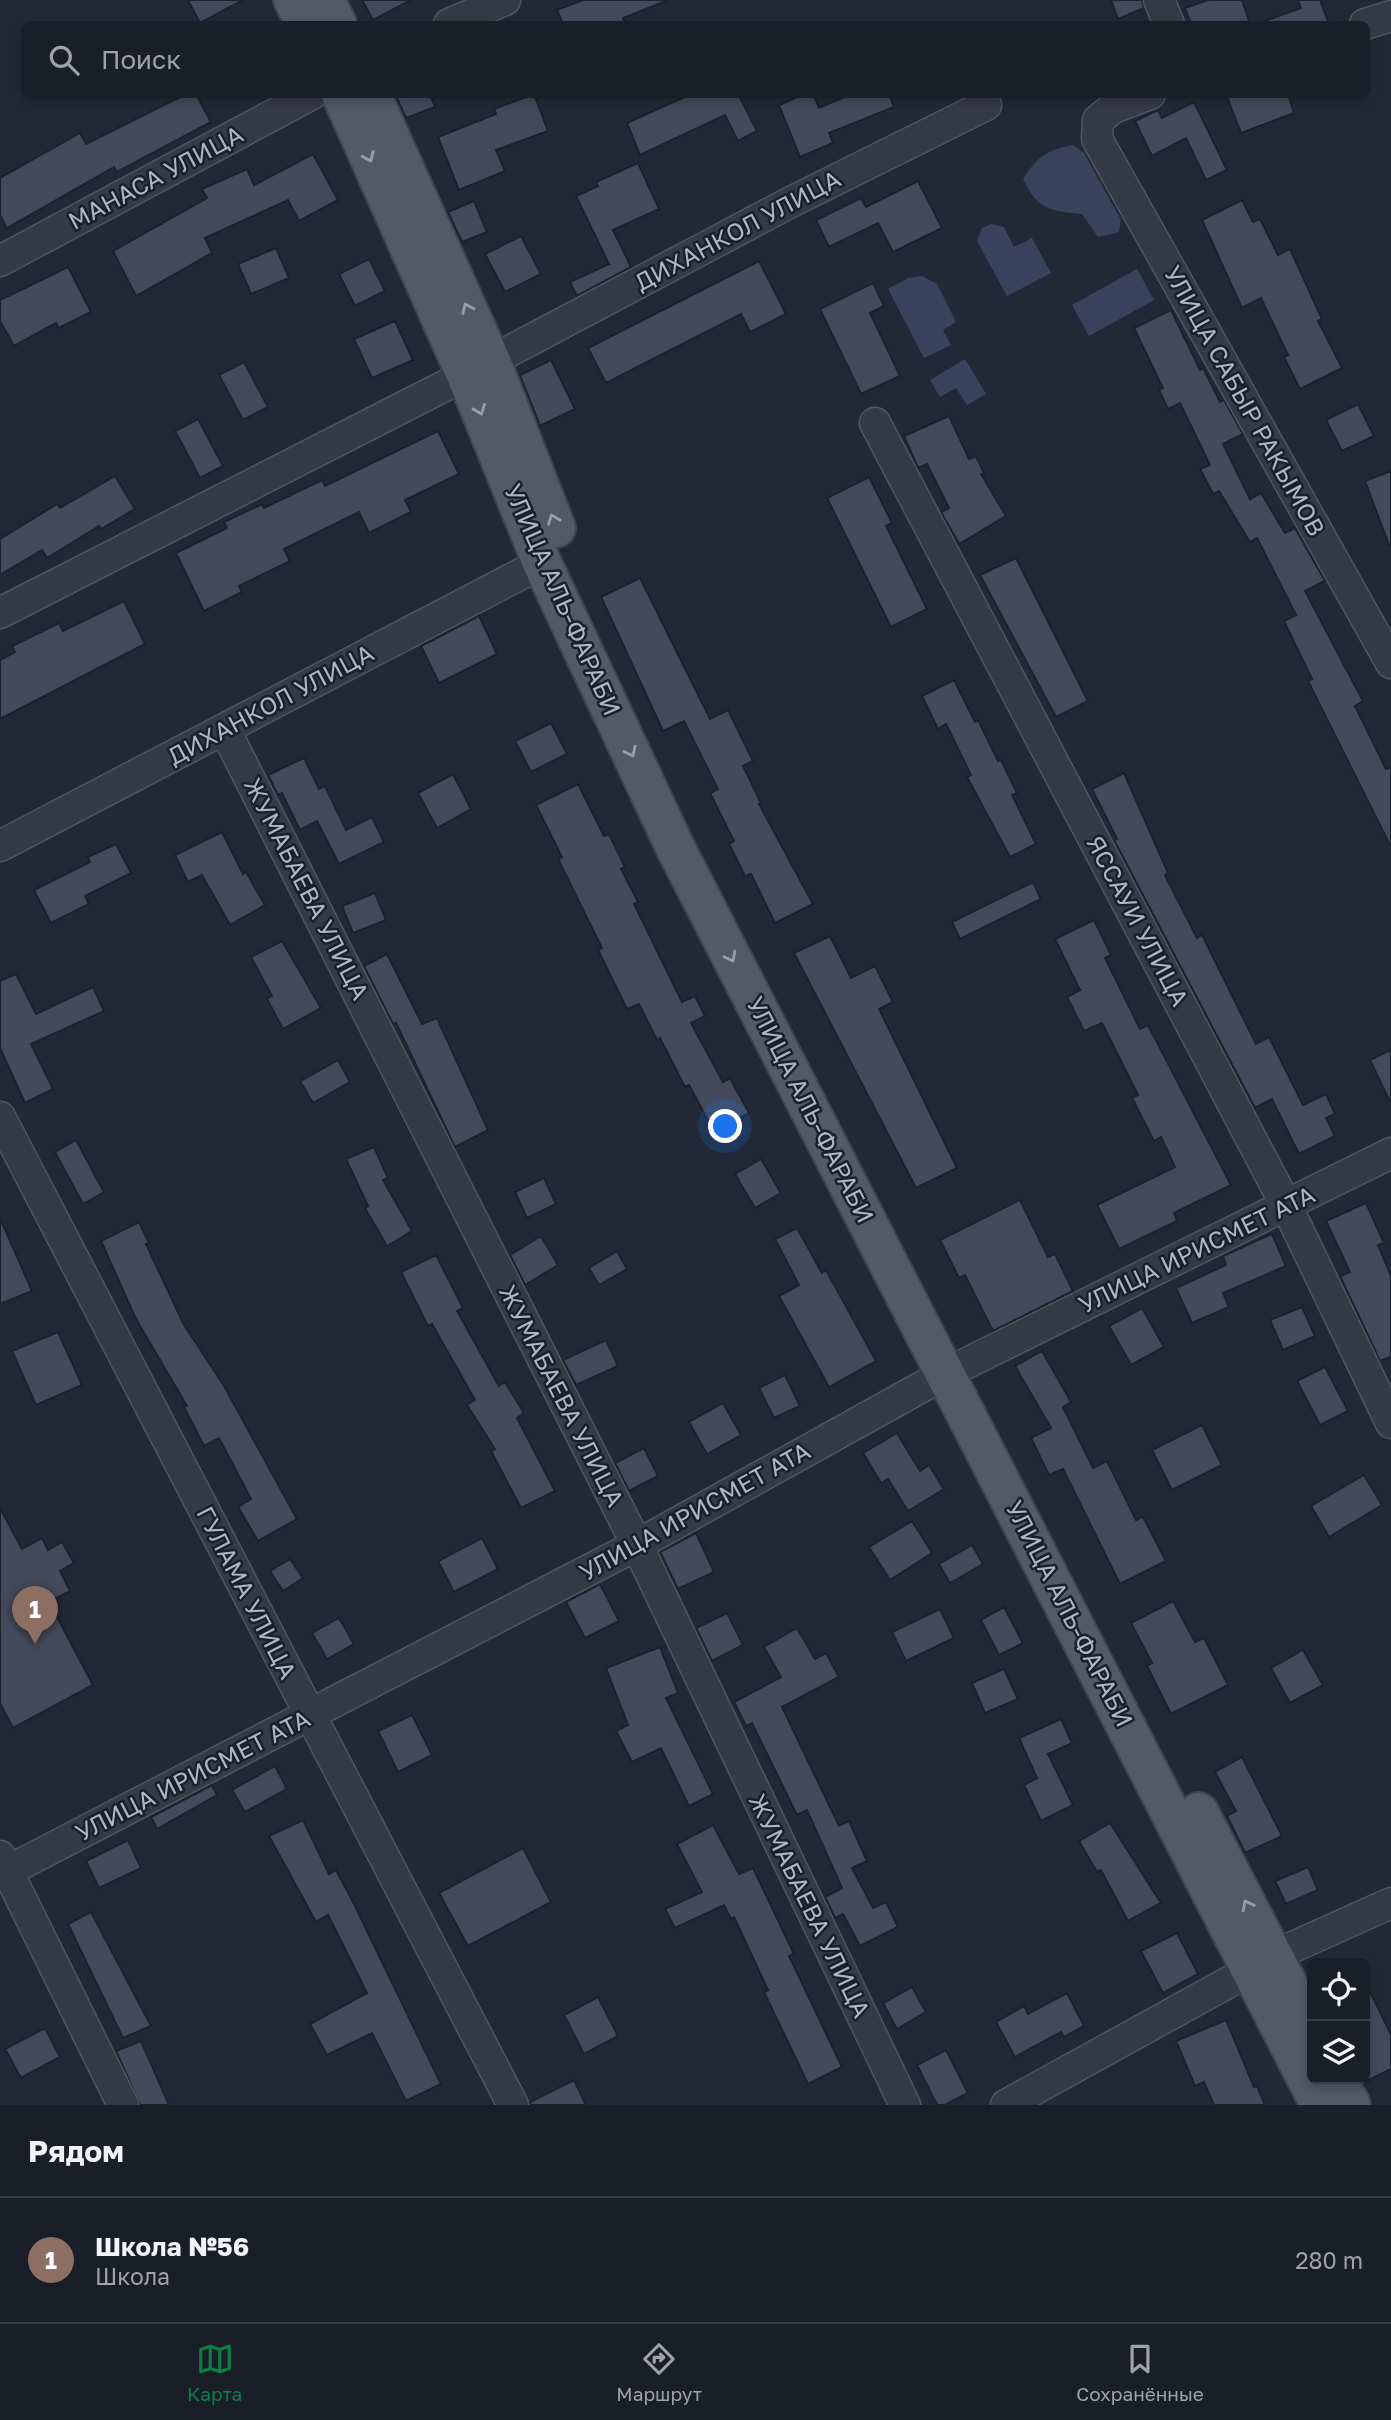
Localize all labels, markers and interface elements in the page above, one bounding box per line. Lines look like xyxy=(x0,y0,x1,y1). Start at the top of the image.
search box xyxy=(21,21,1370,98)
icon: search xyxy=(45,41,83,79)
text: Поиск xyxy=(101,44,181,75)
street label: МАНАСА УЛИЦА xyxy=(63,118,248,235)
one-way arrow xyxy=(361,150,375,162)
street label: ДИХАНКОЛ УЛИЦА xyxy=(629,163,845,296)
street label: УЛИЦА САБЫР РАКЫМОВ xyxy=(1159,260,1332,541)
one-way arrow xyxy=(461,303,475,315)
one-way arrow xyxy=(472,402,486,415)
street label: УЛИЦА АЛЬ-ФАРАБИ xyxy=(499,479,627,720)
one-way arrow xyxy=(547,513,561,525)
street label: ДИХАНКОЛ УЛИЦА xyxy=(162,637,378,770)
one-way arrow xyxy=(623,745,637,758)
street label: ЖУМАБАЕВА УЛИЦА xyxy=(239,773,376,1004)
street label: ЯССАУИ УЛИЦА xyxy=(1081,830,1195,1010)
one-way arrow xyxy=(723,949,737,962)
street label: УЛИЦА АЛЬ-ФАРАБИ xyxy=(742,991,881,1227)
your location xyxy=(708,1109,742,1143)
street label: УЛИЦА ИРИСМЕТ АТА xyxy=(1073,1179,1319,1319)
street label: ЖУМАБАЕВА УЛИЦА xyxy=(494,1280,631,1511)
street label: УЛИЦА ИРИСМЕТ АТА xyxy=(574,1435,815,1586)
street label: УЛИЦА АЛЬ-ФАРАБИ xyxy=(1001,1495,1140,1731)
street label: ГУЛАМА УЛИЦА xyxy=(191,1501,303,1683)
pin: 1 xyxy=(12,1586,58,1644)
street label: УЛИЦА ИРИСМЕТ АТА xyxy=(70,1703,314,1846)
street label: ЖУМАБАЕВА УЛИЦА xyxy=(744,1789,877,2022)
one-way arrow xyxy=(1242,1900,1256,1912)
map controls xyxy=(1307,1958,1370,2084)
button: locate xyxy=(1307,1958,1370,2021)
button: layers xyxy=(1307,2021,1370,2084)
text: Рядом xyxy=(28,2133,124,2169)
text: Школа №56 xyxy=(95,2231,249,2262)
text: 1 xyxy=(45,2246,57,2274)
text: 280 m xyxy=(1295,2246,1363,2274)
text: Школа xyxy=(95,2262,170,2290)
tab: Карта xyxy=(187,2340,242,2405)
tab: Маршрут xyxy=(616,2340,702,2405)
tab: Сохранённые xyxy=(1076,2340,1204,2405)

